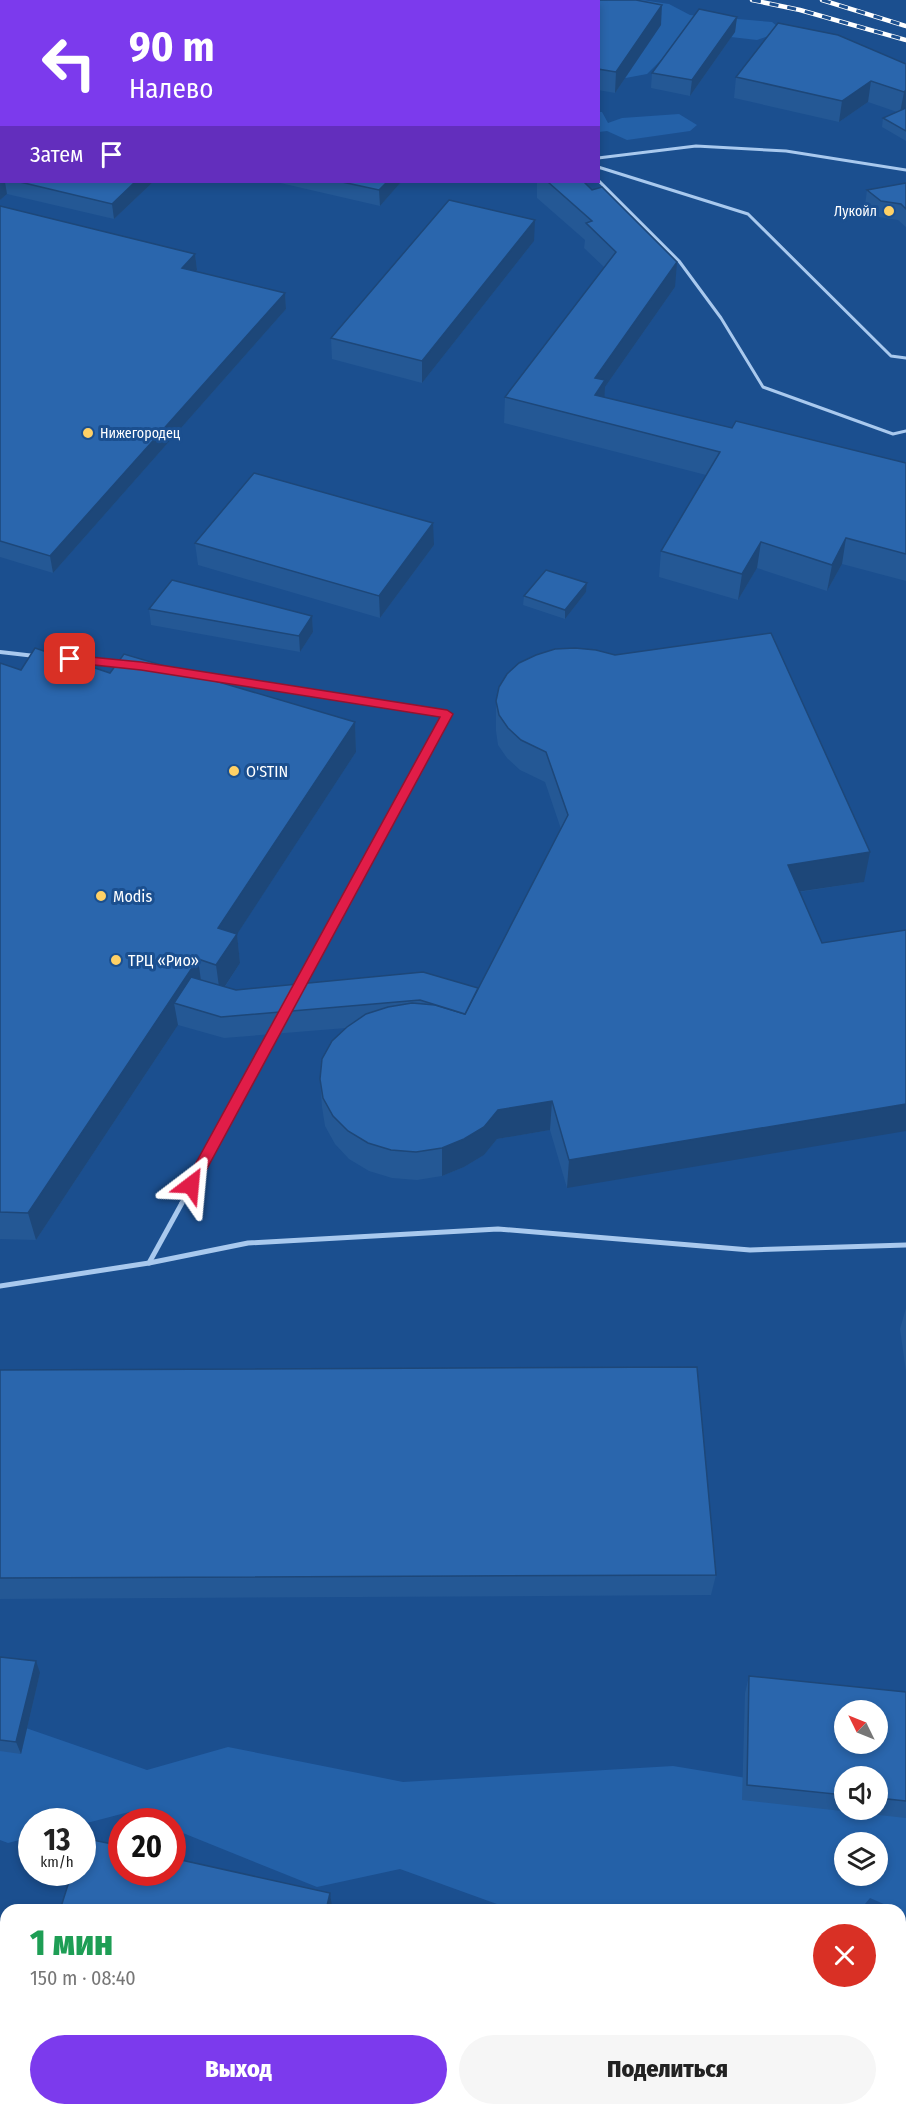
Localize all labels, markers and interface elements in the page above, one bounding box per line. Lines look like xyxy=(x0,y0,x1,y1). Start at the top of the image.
text: 90 m xyxy=(129,22,214,72)
icon: left xyxy=(30,24,108,102)
text: Налево xyxy=(129,73,213,105)
icon: arrive xyxy=(95,138,128,171)
text: Затем xyxy=(30,141,83,168)
place label: Лукойл xyxy=(834,203,877,220)
marker: Лукойл xyxy=(882,204,896,218)
place label: Нижегородец xyxy=(100,425,181,442)
marker: Нижегородец xyxy=(81,426,95,440)
pin xyxy=(44,633,95,684)
icon: arrive xyxy=(53,642,86,675)
place label: O'STIN xyxy=(246,762,288,781)
marker: O'STIN xyxy=(227,764,241,778)
place label: Modis xyxy=(113,887,152,906)
marker: Modis xyxy=(94,889,108,903)
place label: ТРЦ «Рио» xyxy=(128,951,199,970)
marker: ТРЦ «Рио» xyxy=(109,953,123,967)
position arrow xyxy=(159,1153,223,1217)
north arrow xyxy=(834,1700,888,1754)
map controls xyxy=(834,1700,888,1886)
button: sound xyxy=(834,1766,888,1820)
speed limit sign: 20 xyxy=(108,1808,186,1886)
text: 13 xyxy=(44,1822,70,1858)
button: layers xyxy=(834,1832,888,1886)
text: km/h xyxy=(40,1853,74,1871)
text: 1 мин xyxy=(30,1921,113,1965)
button: close xyxy=(813,1924,876,1987)
text: 150 m · 08:40 xyxy=(30,1966,136,1990)
button: Выход xyxy=(30,2035,447,2104)
button: Поделиться xyxy=(459,2035,876,2104)

